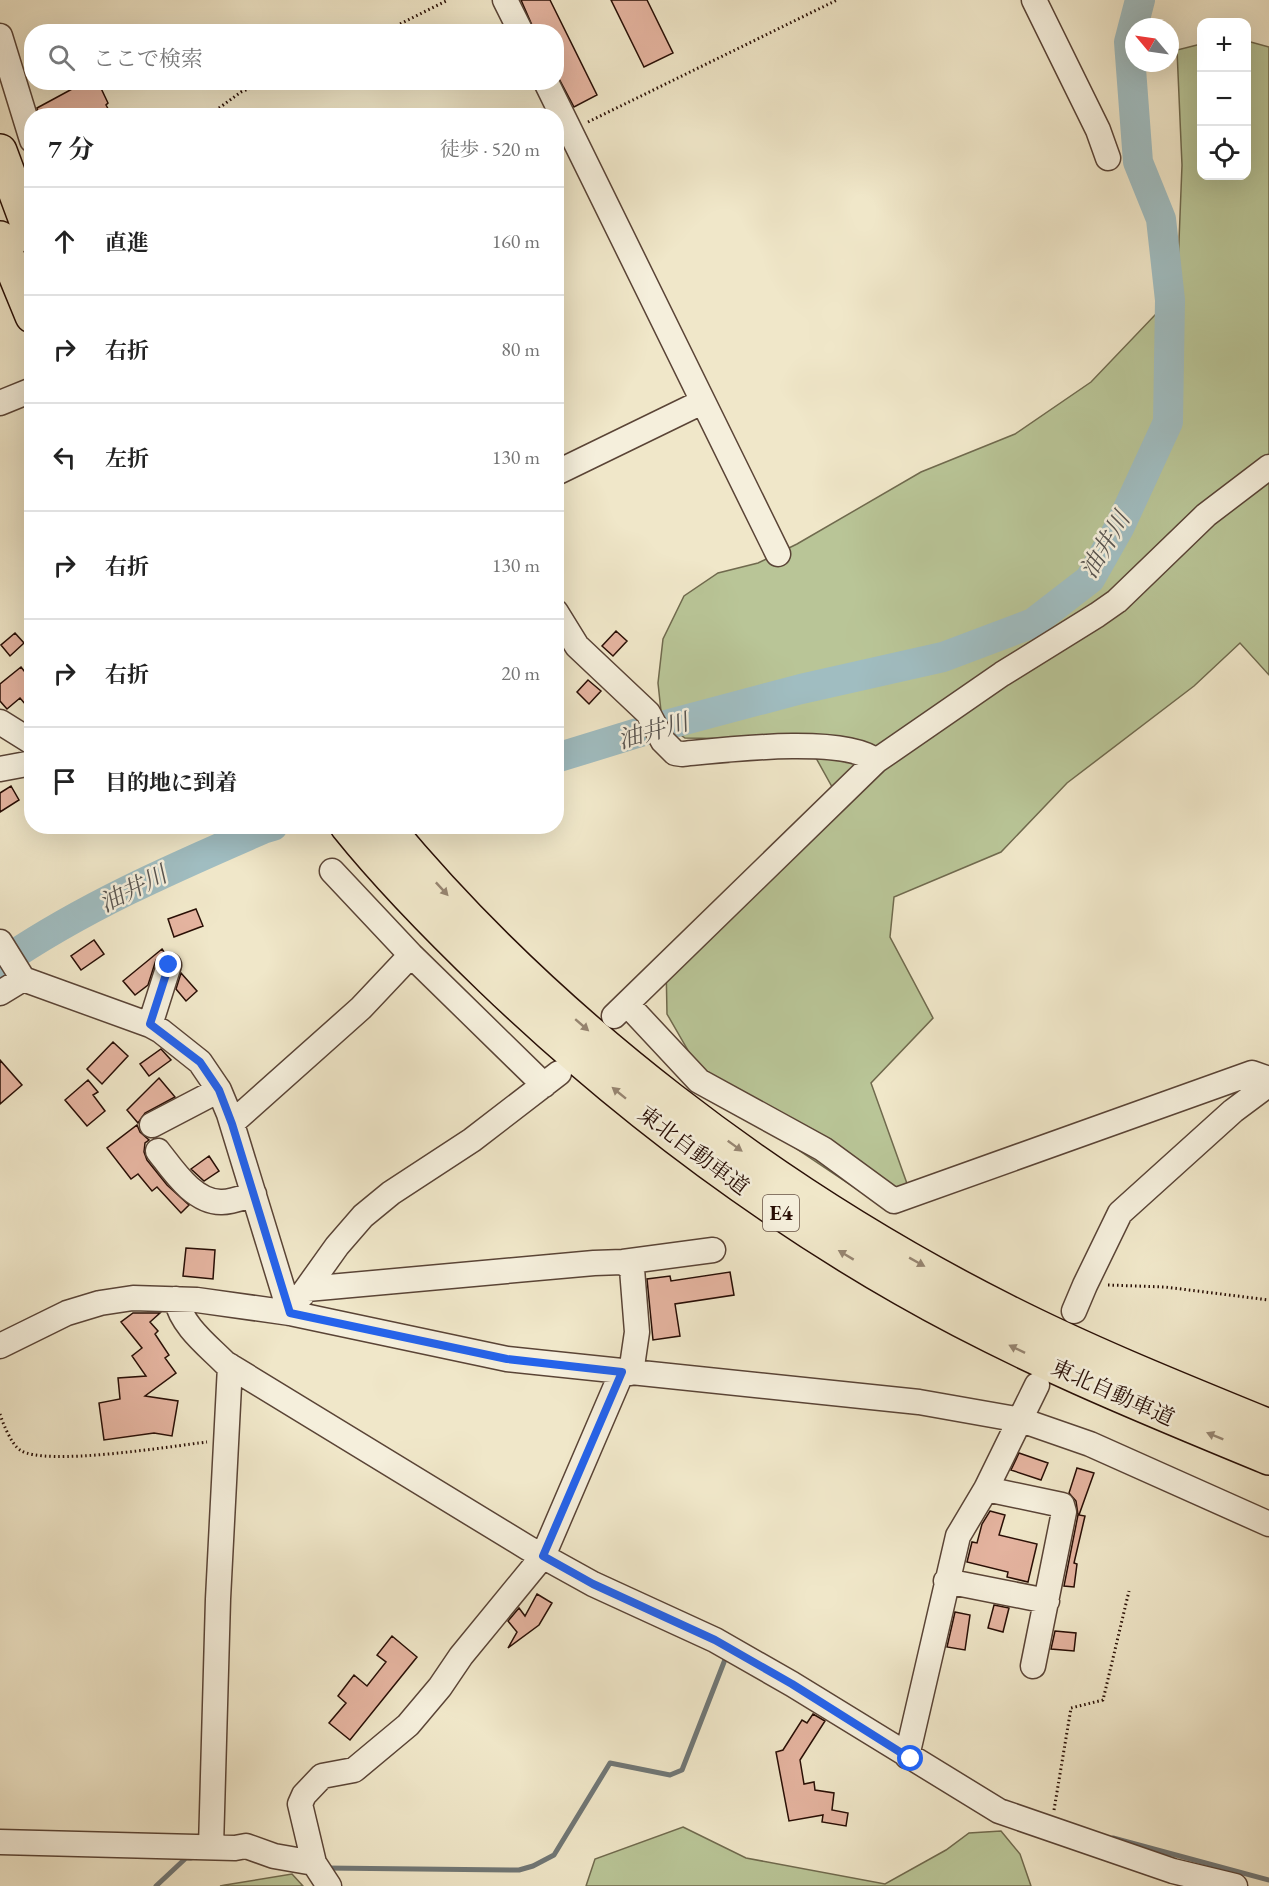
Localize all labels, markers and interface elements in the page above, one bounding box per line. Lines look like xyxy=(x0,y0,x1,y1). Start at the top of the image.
north arrow xyxy=(1125,18,1179,72)
map controls xyxy=(1197,18,1251,180)
button: + xyxy=(1197,18,1251,72)
search box xyxy=(24,24,564,90)
icon: search xyxy=(45,41,78,74)
text: ここで検索 xyxy=(93,44,203,73)
button: − xyxy=(1197,72,1251,126)
button: locate xyxy=(1197,126,1251,180)
text: 7 分 xyxy=(48,132,94,166)
text: 徒歩 · 520 m xyxy=(440,136,540,162)
icon: ahead xyxy=(48,225,81,258)
text: 直進 xyxy=(105,228,149,257)
text: 160 m xyxy=(492,228,540,254)
icon: right xyxy=(48,333,81,366)
text: 右折 xyxy=(105,336,149,365)
text: 80 m xyxy=(501,336,540,362)
icon: left xyxy=(48,441,81,474)
text: 左折 xyxy=(105,444,149,473)
text: 130 m xyxy=(492,444,540,470)
water label: 油井川 xyxy=(1073,503,1138,584)
icon: right xyxy=(48,549,81,582)
text: 右折 xyxy=(105,552,149,581)
text: 130 m xyxy=(492,552,540,578)
icon: right xyxy=(48,657,81,690)
text: 右折 xyxy=(105,660,149,689)
text: 20 m xyxy=(501,660,540,686)
water label: 油井川 xyxy=(614,705,695,755)
icon: arrive xyxy=(48,765,81,798)
text: 目的地に到着 xyxy=(105,768,237,797)
water label: 油井川 xyxy=(94,857,175,919)
one-way arrow xyxy=(435,881,448,896)
route end xyxy=(155,951,181,977)
one-way arrow xyxy=(574,1018,590,1031)
one-way arrow xyxy=(611,1087,627,1100)
street label: 東北自動車道 xyxy=(632,1099,755,1202)
one-way arrow xyxy=(728,1139,743,1151)
road number: E4 xyxy=(763,1195,799,1231)
one-way arrow xyxy=(838,1249,854,1260)
one-way arrow xyxy=(909,1257,926,1267)
one-way arrow xyxy=(1009,1344,1026,1353)
street label: 東北自動車道 xyxy=(1047,1352,1179,1433)
one-way arrow xyxy=(1206,1430,1224,1440)
route start xyxy=(897,1745,923,1771)

